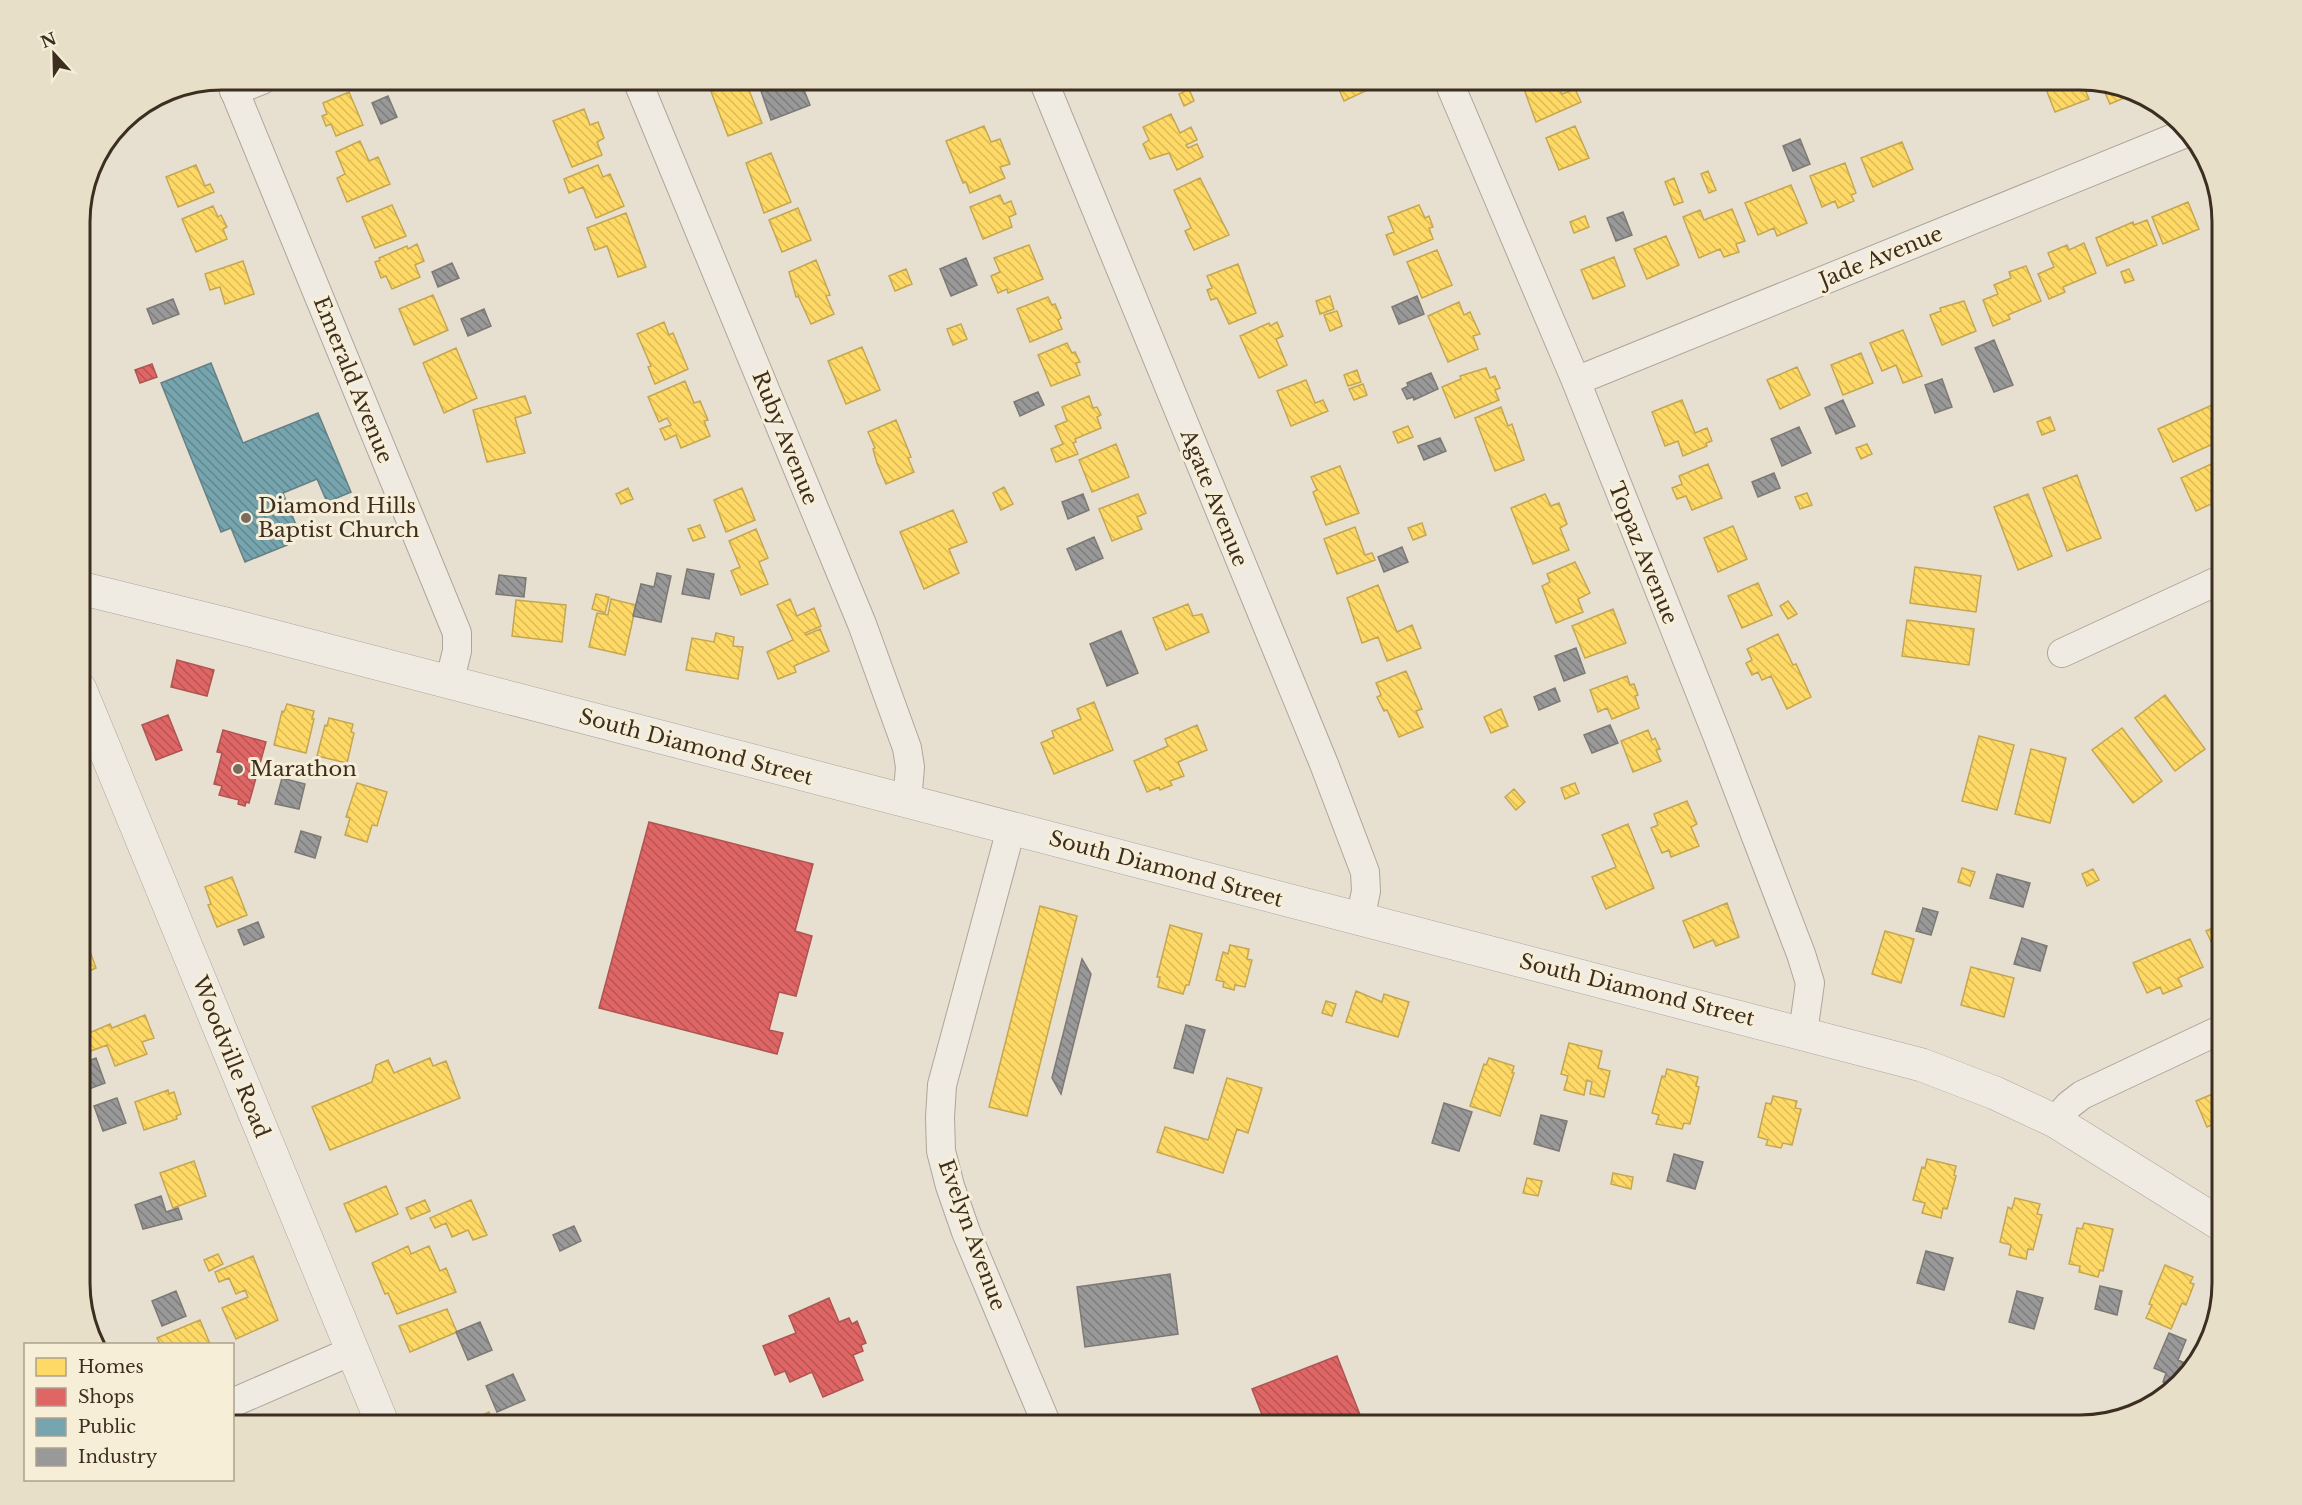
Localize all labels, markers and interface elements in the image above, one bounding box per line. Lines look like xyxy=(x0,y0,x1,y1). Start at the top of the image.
north arrow xyxy=(24,24,84,84)
text: N xyxy=(38,28,59,52)
street label: Jade Avenue xyxy=(1813,220,1946,295)
street label: Emerald Avenue xyxy=(308,293,398,467)
street label: Ruby Avenue xyxy=(746,367,824,509)
street label: Agate Avenue xyxy=(1174,425,1253,570)
street label: Topaz Avenue xyxy=(1603,478,1683,628)
place label: Diamond Hills Baptist Church xyxy=(258,493,419,543)
marker: Diamond Hills Baptist Church xyxy=(239,511,253,525)
street label: South Diamond Street xyxy=(576,703,816,791)
place label: Marathon xyxy=(250,756,357,782)
marker: Marathon xyxy=(231,762,245,776)
street label: South Diamond Street xyxy=(1046,825,1286,913)
street label: South Diamond Street xyxy=(1517,948,1757,1032)
street label: Woodville Road xyxy=(186,971,275,1142)
street label: Evelyn Avenue xyxy=(933,1156,1011,1314)
legend xyxy=(24,1343,234,1481)
text: Homes xyxy=(78,1356,144,1378)
text: Shops xyxy=(78,1386,134,1408)
text: Public xyxy=(78,1416,136,1438)
text: Industry xyxy=(78,1446,158,1468)

